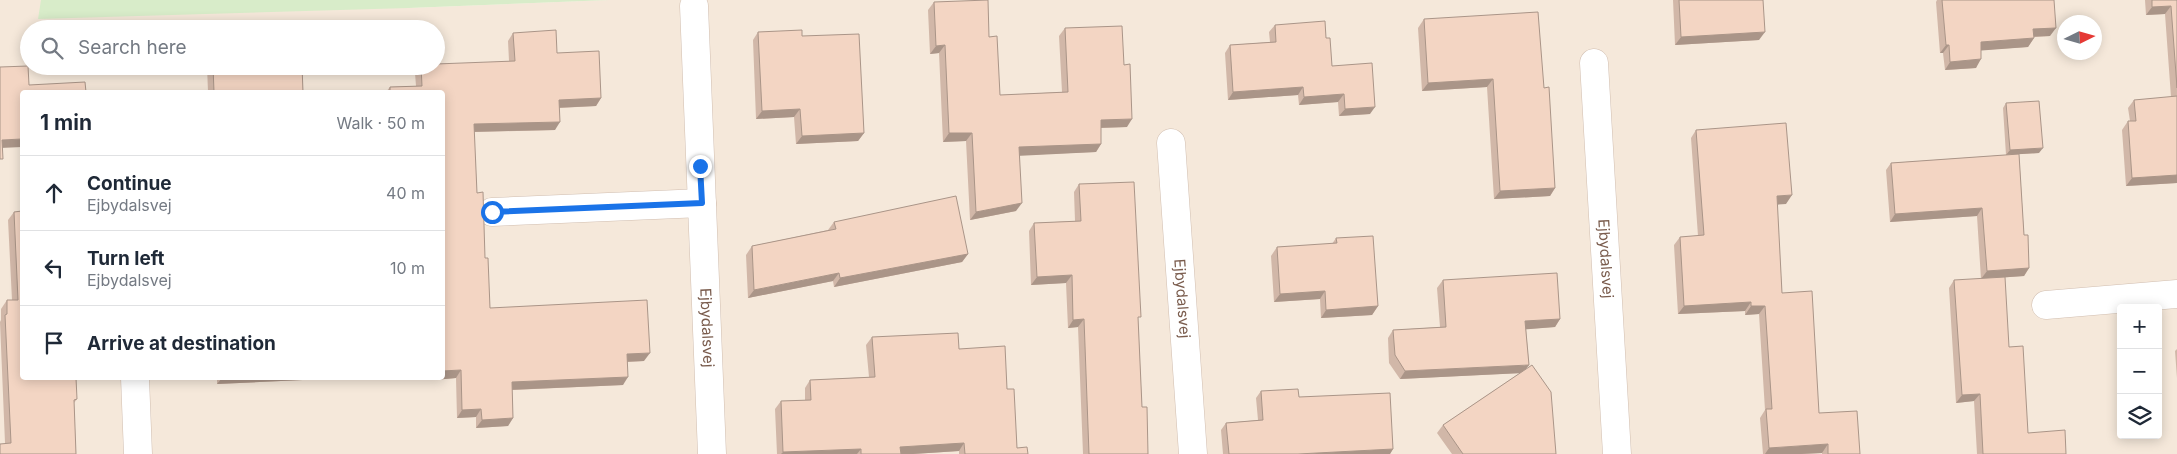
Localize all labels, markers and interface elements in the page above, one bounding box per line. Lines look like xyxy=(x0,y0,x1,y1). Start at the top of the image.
north arrow xyxy=(2057,15,2102,60)
search box xyxy=(20,20,445,75)
icon: search xyxy=(38,34,66,62)
text: Search here xyxy=(78,36,187,59)
text: 1 min xyxy=(40,110,92,135)
text: Walk · 50 m xyxy=(336,113,425,133)
route end xyxy=(689,155,712,178)
text: Continue xyxy=(87,172,172,195)
icon: ahead xyxy=(40,179,68,207)
text: 40 m xyxy=(386,183,425,203)
text: Ejbydalsvej xyxy=(87,195,172,215)
route start xyxy=(481,201,504,224)
street label: Ejbydalsvej xyxy=(1594,218,1618,299)
text: Turn left xyxy=(87,247,165,270)
icon: left xyxy=(40,254,68,282)
text: 10 m xyxy=(390,258,425,278)
street label: Ejbydalsvej xyxy=(1170,258,1195,339)
text: Ejbydalsvej xyxy=(87,270,172,290)
street label: Ejbydalsvej xyxy=(696,288,719,368)
map controls xyxy=(2117,304,2162,439)
button: + xyxy=(2117,304,2162,349)
icon: arrive xyxy=(40,329,68,357)
text: Arrive at destination xyxy=(87,332,276,355)
button: − xyxy=(2117,349,2162,394)
button: layers xyxy=(2117,394,2162,439)

